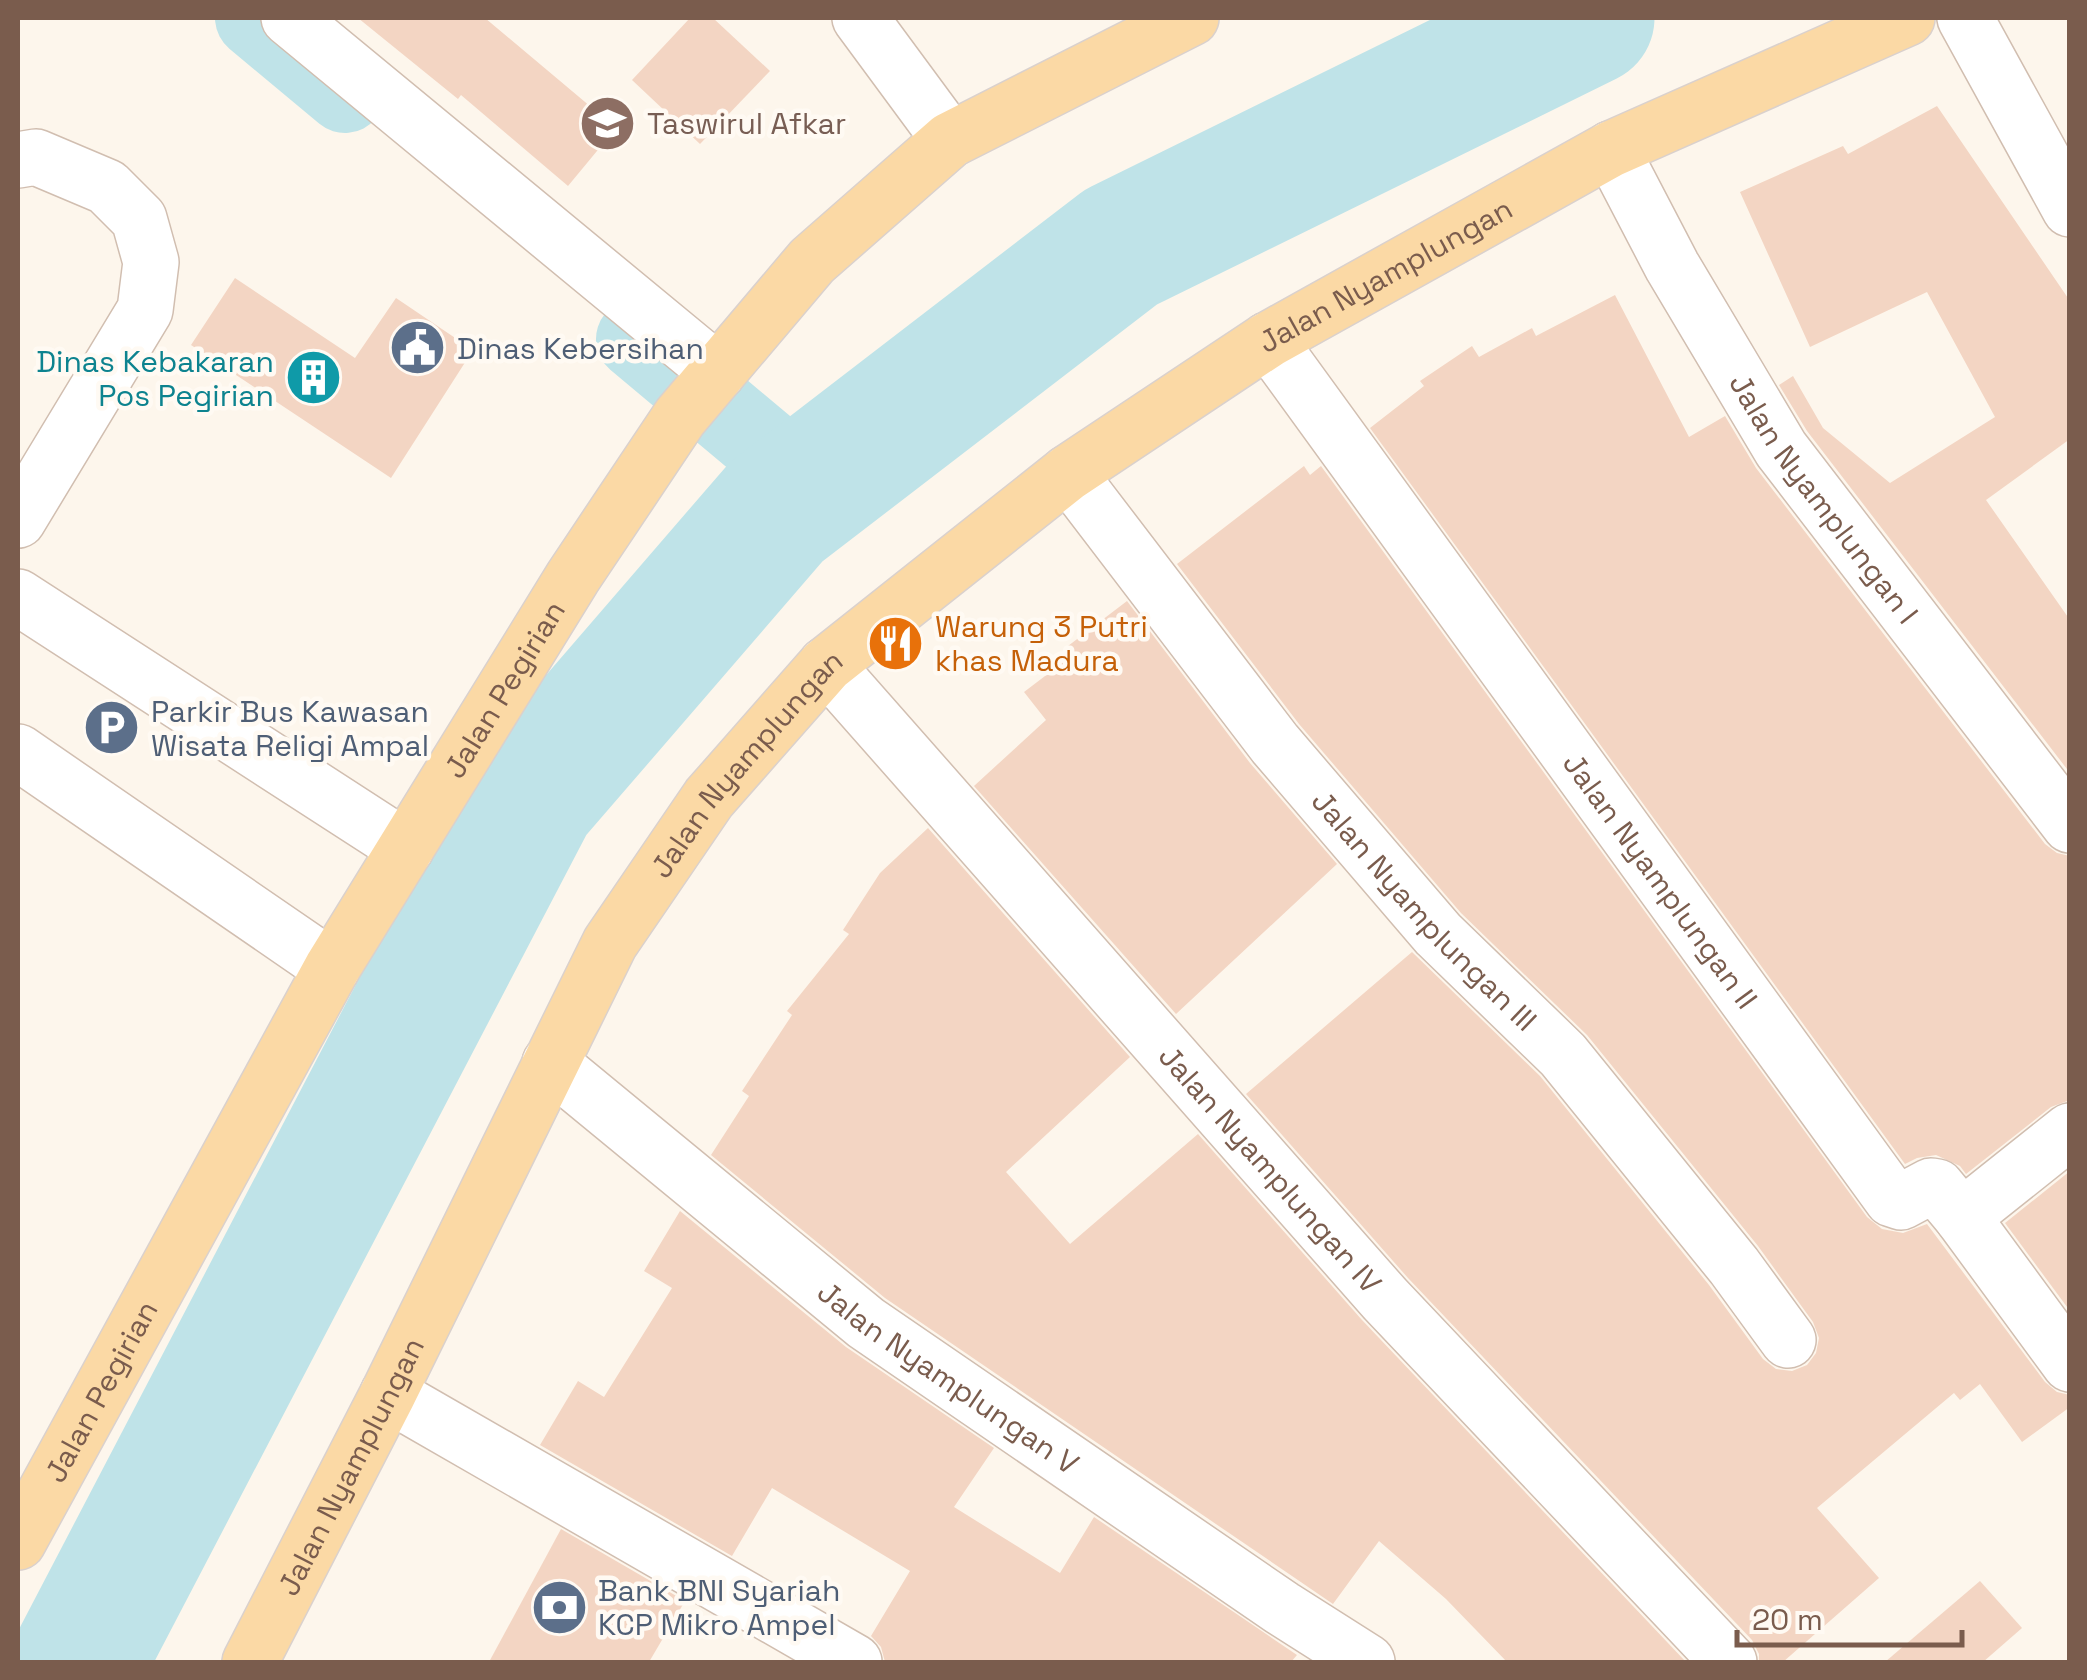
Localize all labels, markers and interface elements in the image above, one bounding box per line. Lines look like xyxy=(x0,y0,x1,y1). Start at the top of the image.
school or university icon: Taswirul Afkar xyxy=(578,93,638,153)
place label: Taswirul Afkar xyxy=(647,104,846,143)
street label: Jalan Nyamplungan xyxy=(1251,188,1519,361)
public building icon: Dinas Kebersihan xyxy=(388,318,448,378)
place label: Dinas Kebersihan xyxy=(457,329,704,368)
place label: Dinas Kebakaran Pos Pegirian xyxy=(36,342,274,415)
building icon: Dinas Kebakaran Pos Pegirian xyxy=(283,348,343,408)
street label: Jalan Nyamplungan I xyxy=(1721,366,1927,631)
street label: Jalan Pegirian xyxy=(435,593,573,785)
place label: Warung 3 Putri khas Madura xyxy=(935,607,1148,680)
restaurant icon: Warung 3 Putri khas Madura xyxy=(866,613,926,673)
street label: Jalan Nyamplungan xyxy=(641,640,850,885)
place label: Parkir Bus Kawasan Wisata Religi Ampal xyxy=(151,692,429,765)
parking icon: Parkir Bus Kawasan Wisata Religi Ampal xyxy=(82,698,142,758)
street label: Jalan Nyamplungan II xyxy=(1555,745,1767,1016)
street label: Jalan Nyamplungan III xyxy=(1304,782,1546,1039)
street label: Jalan Nyamplungan IV xyxy=(1151,1037,1390,1301)
street label: Jalan Nyamplungan V xyxy=(810,1272,1087,1483)
street label: Jalan Pegirian xyxy=(35,1293,166,1489)
street label: Jalan Nyamplungan xyxy=(268,1331,432,1602)
place label: Bank BNI Syariah KCP Mikro Ampel xyxy=(598,1571,840,1644)
bank icon: Bank BNI Syariah KCP Mikro Ampel xyxy=(529,1577,589,1637)
scale bar xyxy=(1737,1585,1962,1647)
text: 20 m xyxy=(1752,1600,1823,1639)

